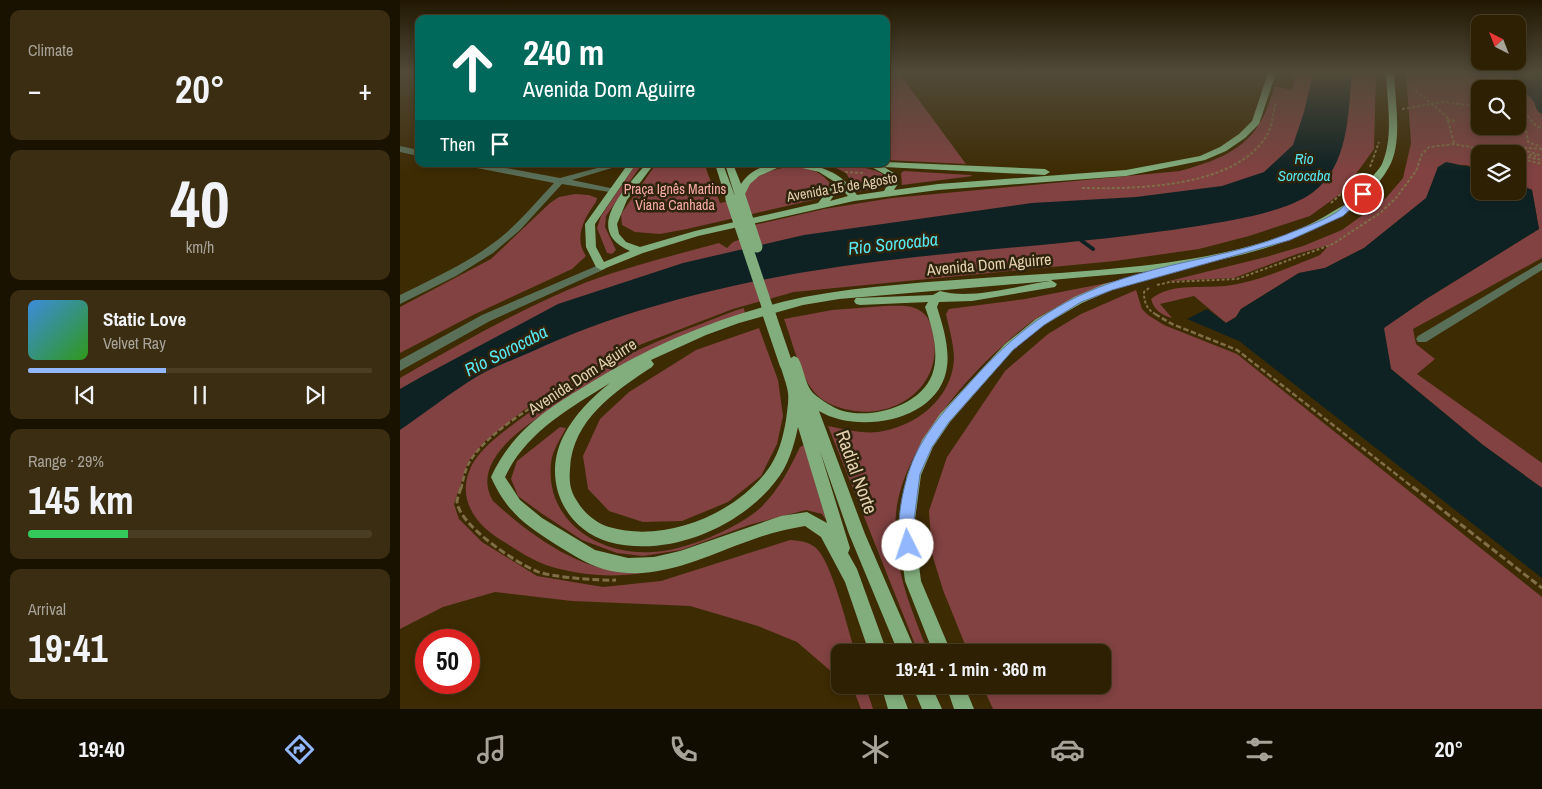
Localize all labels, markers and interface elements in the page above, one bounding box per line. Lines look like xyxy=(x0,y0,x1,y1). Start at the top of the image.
north arrow xyxy=(1471,15,1526,70)
map controls xyxy=(1471,15,1526,200)
text: 240 m xyxy=(523,29,604,76)
icon: ahead xyxy=(440,35,505,100)
text: Climate xyxy=(28,39,73,61)
text: 20° xyxy=(175,64,225,115)
text: − xyxy=(28,71,41,109)
text: + xyxy=(359,71,372,109)
text: Avenida Dom Aguirre xyxy=(523,74,695,104)
button: search xyxy=(1471,80,1526,135)
icon: arrive xyxy=(486,130,514,158)
text: Then xyxy=(440,131,476,157)
button: layers xyxy=(1471,145,1526,200)
water label: Rio Sorocaba xyxy=(1278,148,1330,186)
text: 40 xyxy=(170,160,230,247)
street label: Avenida 15 de Agosto xyxy=(784,168,899,206)
pin xyxy=(1342,173,1384,215)
park label: Praça Ignês Martins Viana Canhada xyxy=(624,180,727,214)
icon: arrive xyxy=(1349,180,1377,208)
water label: Rio Sorocaba xyxy=(847,226,939,261)
text: km/h xyxy=(186,236,214,258)
street label: Avenida Dom Aguirre xyxy=(925,248,1052,281)
text: Static Love xyxy=(103,306,186,332)
water label: Rio Sorocaba xyxy=(460,319,552,382)
text: Velvet Ray xyxy=(103,332,166,354)
street label: Avenida Dom Aguirre xyxy=(523,333,640,420)
icon: previous xyxy=(71,381,99,409)
icon: pause xyxy=(186,381,214,409)
icon: next xyxy=(301,381,329,409)
street label: Radial Norte xyxy=(830,426,884,518)
text: Range · 29% xyxy=(28,450,104,472)
text: 145 km xyxy=(28,475,134,526)
position arrow xyxy=(881,518,933,570)
text: Arrival xyxy=(28,598,66,620)
text: 19:41 xyxy=(28,623,108,674)
speed limit sign: 50 xyxy=(415,629,480,694)
text: 19:41 · 1 min · 360 m xyxy=(896,656,1046,682)
icon: directions xyxy=(282,732,317,767)
icon: music xyxy=(474,732,509,767)
icon: phone xyxy=(666,732,701,767)
icon: climate xyxy=(858,732,893,767)
icon: car xyxy=(1050,732,1085,767)
icon: filters xyxy=(1242,732,1277,767)
text: 19:40 xyxy=(79,734,125,764)
text: 20° xyxy=(1434,734,1463,764)

